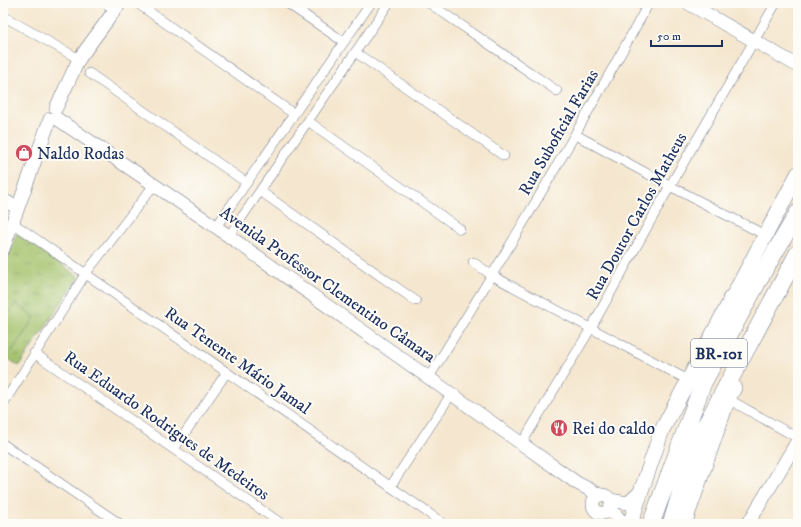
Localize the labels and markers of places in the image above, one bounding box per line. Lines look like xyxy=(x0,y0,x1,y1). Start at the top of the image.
shop icon: Naldo Rodas xyxy=(14,143,34,163)
place label: Naldo Rodas xyxy=(37,143,124,165)
restaurant icon: Rei do caldo xyxy=(549,418,569,438)
place label: Rei do caldo xyxy=(572,418,655,440)

